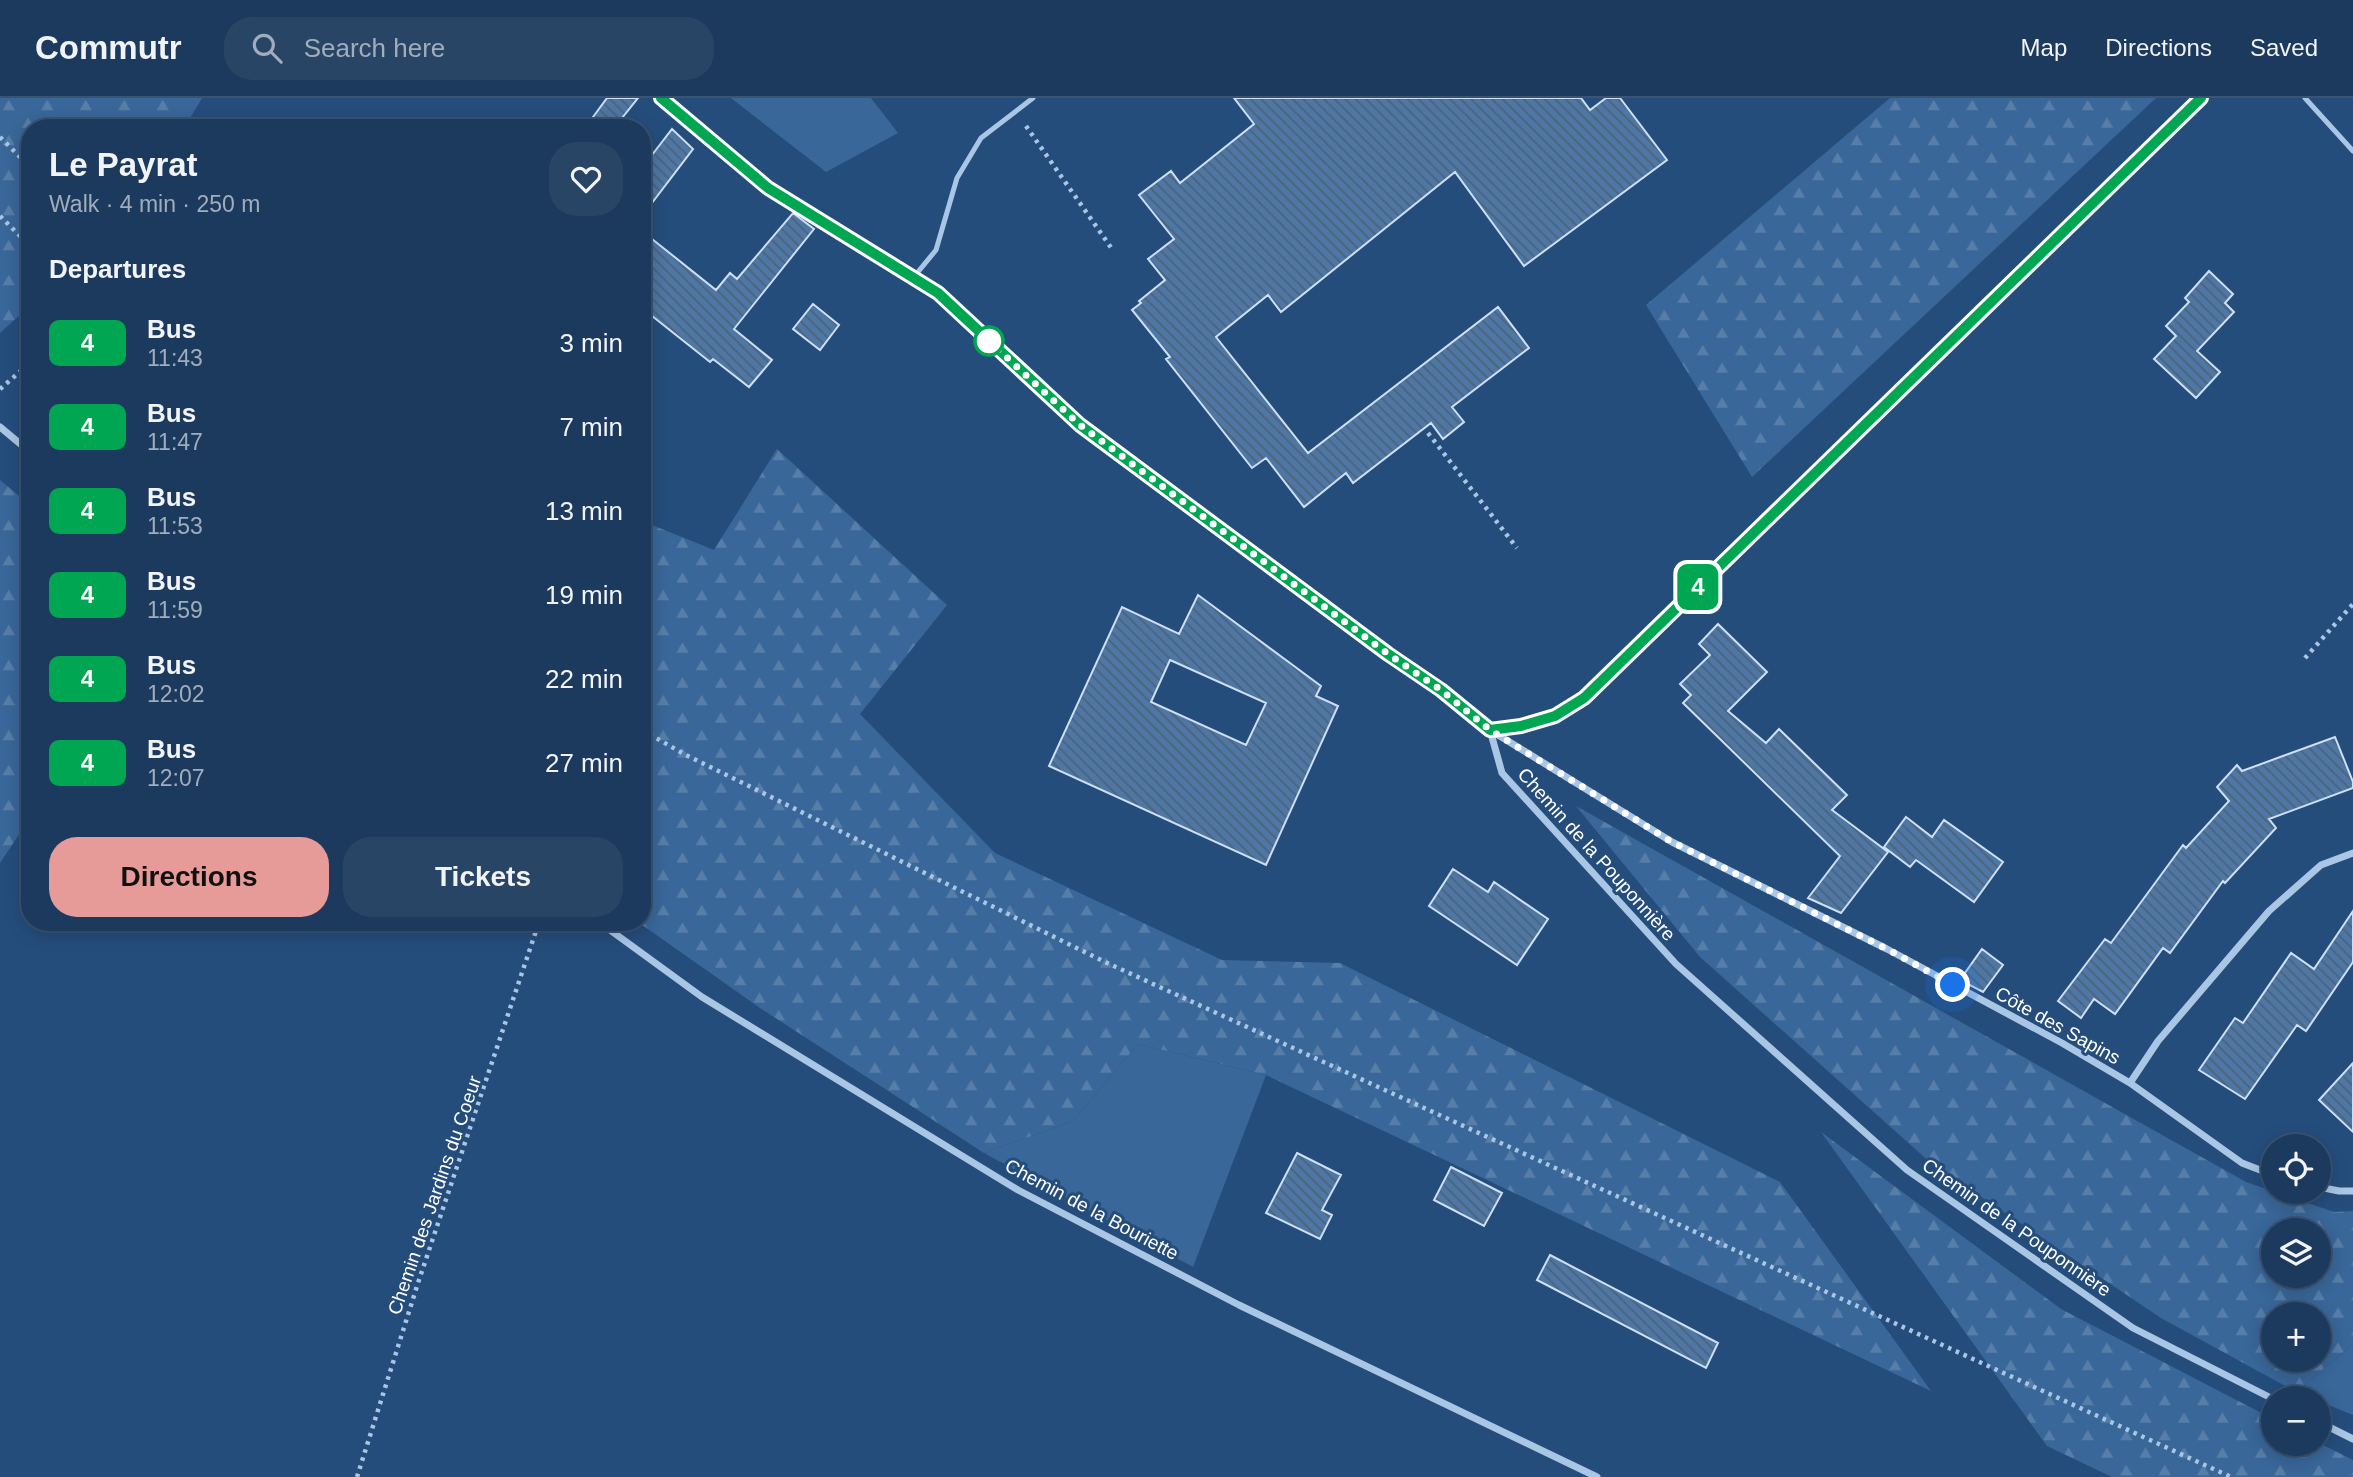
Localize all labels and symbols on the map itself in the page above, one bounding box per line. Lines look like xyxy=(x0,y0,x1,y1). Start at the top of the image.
unlabelled marker xyxy=(974,326,1004,356)
line badge: 4 xyxy=(1675,564,1721,610)
street label: Chemin de la Pouponnière xyxy=(1514,764,1680,945)
your location xyxy=(1935,967,1970,1002)
street label: Côte des Sapins xyxy=(1992,982,2124,1068)
street label: Chemin des Jardins du Coeur xyxy=(384,1072,486,1317)
street label: Chemin de la Pouponnière xyxy=(1919,1154,2115,1301)
street label: Chemin de la Bouriette xyxy=(1002,1155,1182,1264)

